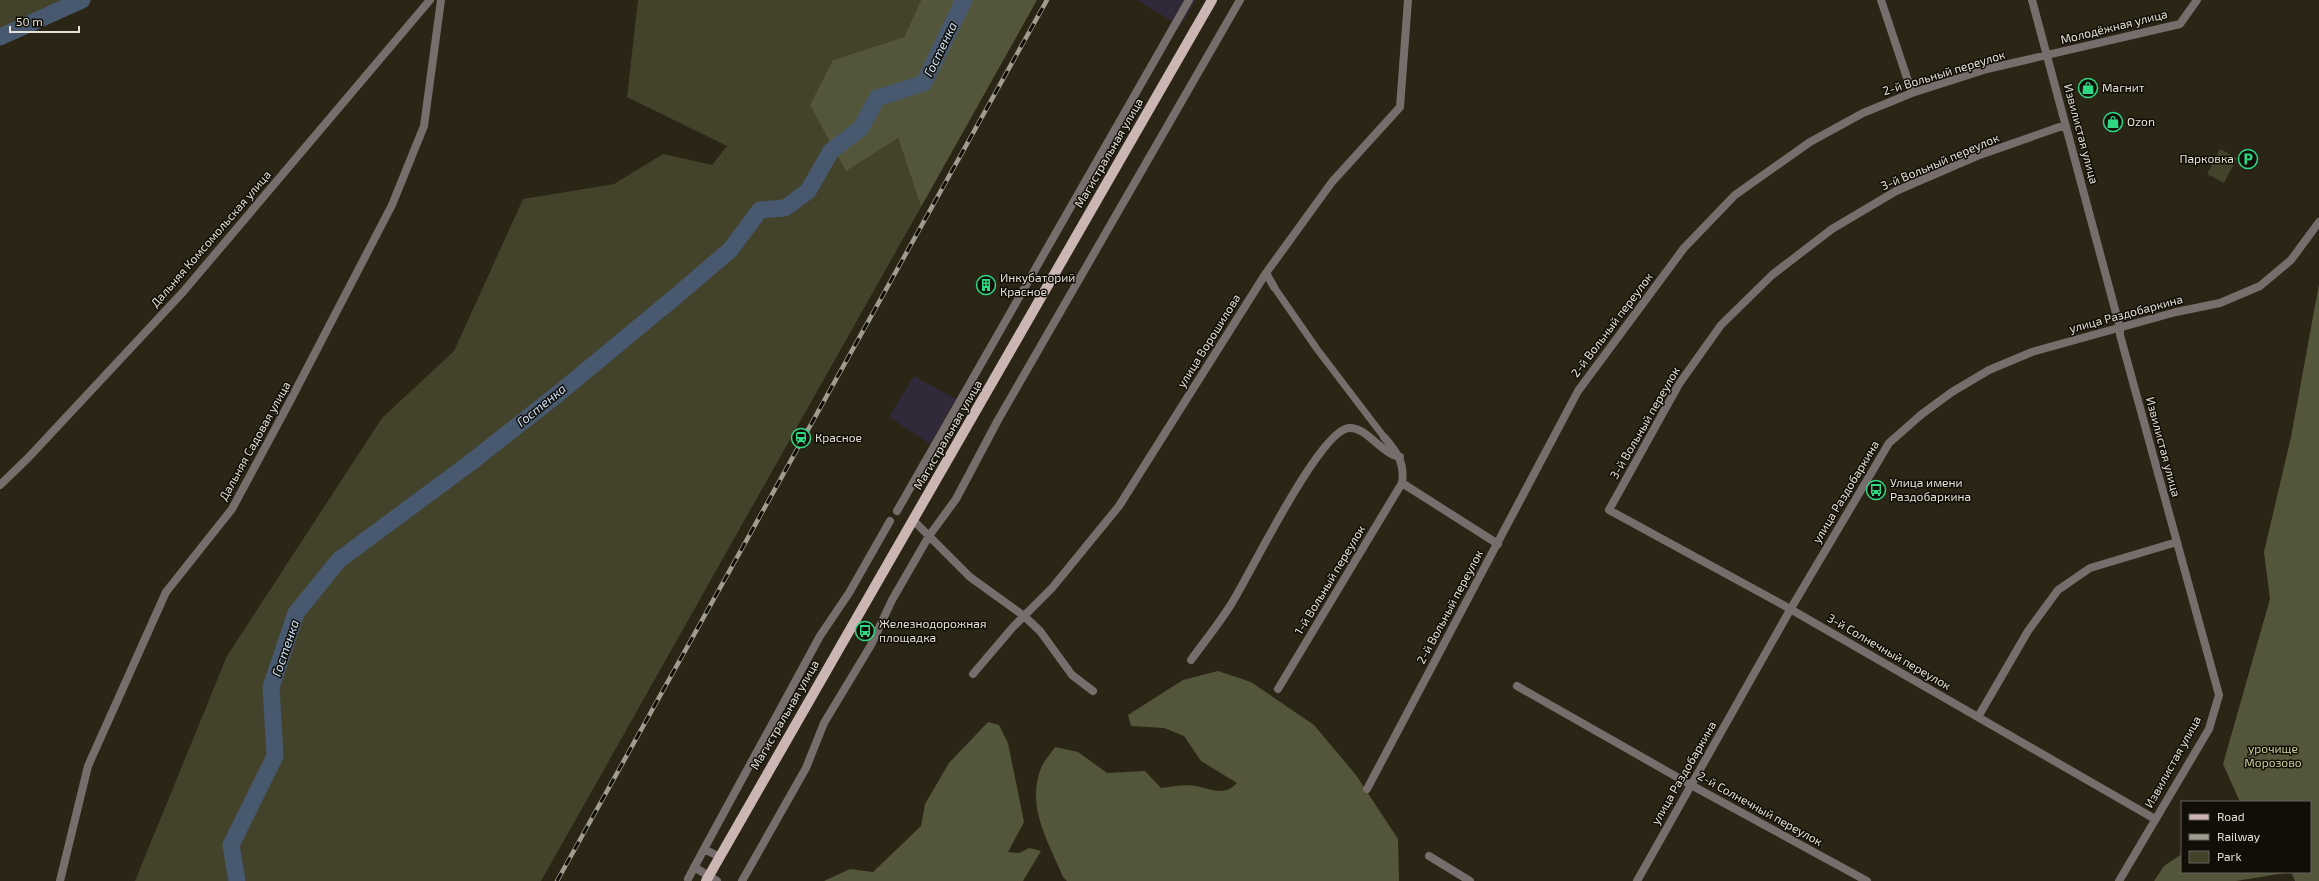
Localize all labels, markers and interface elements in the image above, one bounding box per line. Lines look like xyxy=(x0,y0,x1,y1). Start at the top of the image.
street label: Молодёжная улица xyxy=(2059,6,2169,47)
scale bar xyxy=(10,8,79,34)
text: 50 m xyxy=(16,14,43,28)
water label: Гостенка xyxy=(920,19,960,79)
street label: 2-й Вольный переулок xyxy=(1881,47,2007,98)
shop icon: Магнит xyxy=(2077,77,2099,99)
place label: Магнит xyxy=(2102,80,2145,94)
street label: Извилистая улица xyxy=(2061,82,2102,185)
street label: Магистральная улица xyxy=(1071,95,1146,210)
shop icon: Ozon xyxy=(2102,111,2124,133)
place label: Ozon xyxy=(2127,114,2155,128)
street label: 3-й Вольный переулок xyxy=(1878,130,2002,193)
parking icon: Парковка xyxy=(2237,148,2259,170)
place label: Парковка xyxy=(2179,151,2234,165)
street label: Дальняя Комсомольская улица xyxy=(147,167,274,310)
street label: 2-й Вольный переулок xyxy=(1567,269,1656,380)
place label: Инкубаторий Красное xyxy=(1000,270,1075,298)
building icon: Инкубаторий Красное xyxy=(975,274,997,296)
street label: улица Ворошилова xyxy=(1174,291,1244,390)
street label: улица Раздобаркина xyxy=(2067,291,2184,336)
street label: 3-й Вольный переулок xyxy=(1606,363,1683,482)
street label: Магистральная улица xyxy=(910,377,985,492)
street label: Дальняя Садовая улица xyxy=(216,379,294,503)
water label: Гостенка xyxy=(513,380,569,430)
street label: Извилистая улица xyxy=(2143,395,2184,498)
station icon: Красное xyxy=(790,427,812,449)
place label: Красное xyxy=(815,430,862,444)
street label: улица Раздобаркина xyxy=(1809,438,1882,546)
place label: Улица имени Раздобаркина xyxy=(1890,475,1971,503)
bus stop icon: Улица имени Раздобаркина xyxy=(1865,479,1887,501)
street label: 1-й Вольный переулок xyxy=(1291,522,1369,637)
street label: 2-й Вольный переулок xyxy=(1413,547,1486,666)
street label: 3-й Солнечный переулок xyxy=(1825,610,1954,693)
place label: Железнодорожная площадка xyxy=(879,616,986,644)
water label: Гостенка xyxy=(268,618,302,678)
bus stop icon: Железнодорожная площадка xyxy=(854,620,876,642)
street label: Магистральная улица xyxy=(747,657,822,772)
street label: Извилистая улица xyxy=(2141,713,2204,810)
street label: улица Раздобаркина xyxy=(1648,718,1719,827)
park label: урочище Морозово xyxy=(2244,741,2302,769)
street label: 2-й Солнечный переулок xyxy=(1695,768,1826,849)
legend xyxy=(2181,801,2311,873)
text: Road xyxy=(2217,809,2245,823)
text: Railway xyxy=(2217,829,2261,843)
text: Park xyxy=(2217,849,2242,863)

